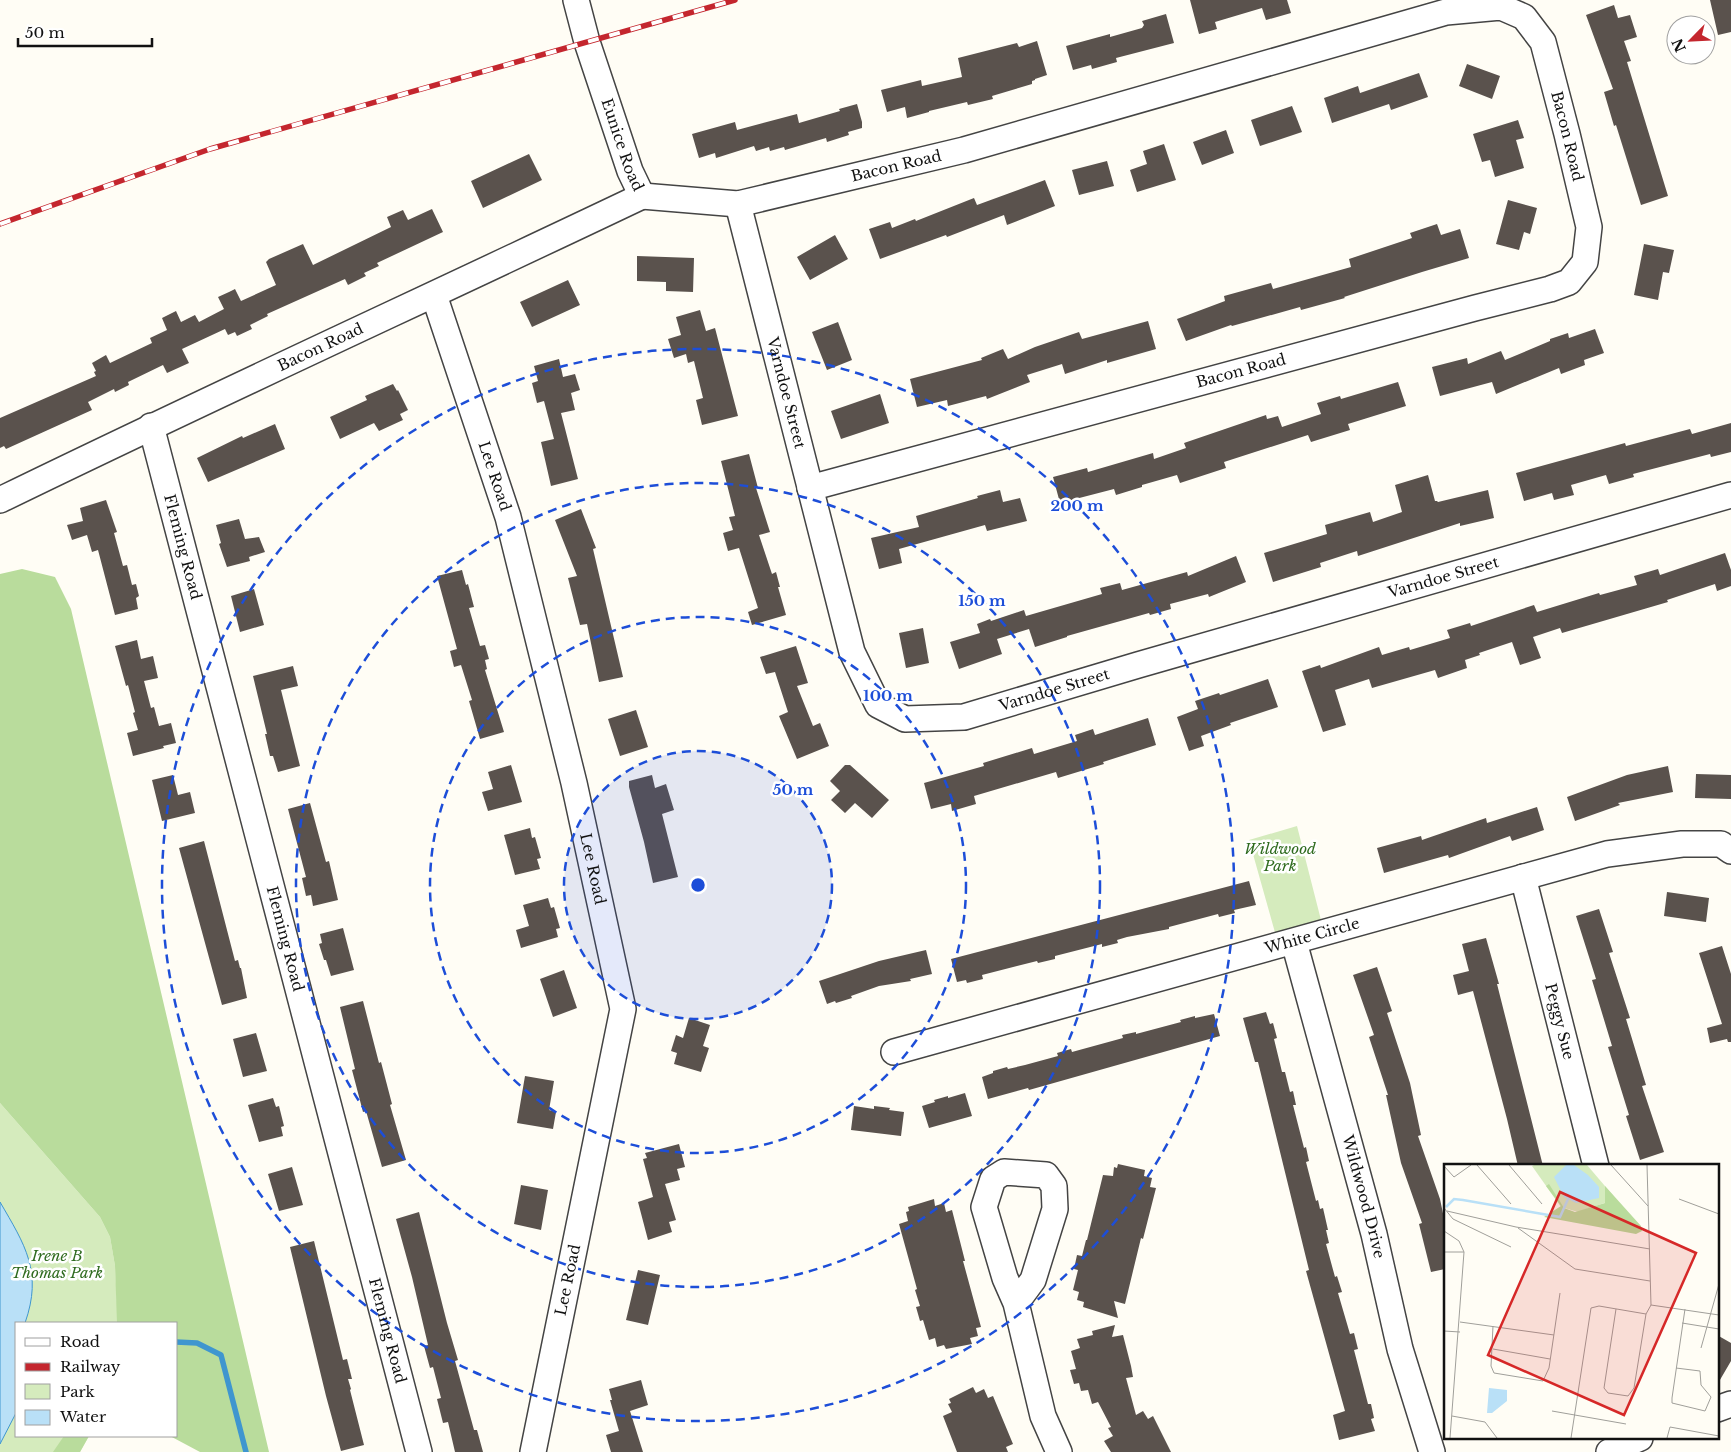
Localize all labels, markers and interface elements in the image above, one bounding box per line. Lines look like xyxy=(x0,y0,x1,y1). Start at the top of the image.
scale bar xyxy=(18,15,151,47)
north arrow xyxy=(1666,15,1716,65)
text: 50 m xyxy=(25,23,65,42)
text: N xyxy=(1668,36,1690,55)
street label: Bacon Road xyxy=(1547,89,1588,183)
street label: Eunice Road xyxy=(597,96,648,194)
street label: Bacon Road xyxy=(849,146,943,186)
street label: Bacon Road xyxy=(274,319,366,375)
street label: Varndoe Street xyxy=(763,334,810,451)
street label: Bacon Road xyxy=(1194,349,1288,392)
street label: Lee Road xyxy=(474,439,515,513)
street label: Fleming Road xyxy=(160,492,206,602)
text: 200 m xyxy=(1051,496,1104,515)
street label: Varndoe Street xyxy=(1385,552,1501,602)
text: 150 m xyxy=(958,591,1006,610)
street label: Varndoe Street xyxy=(996,664,1112,715)
text: 100 m xyxy=(863,686,913,705)
text: 50 m xyxy=(773,780,814,799)
street label: Lee Road xyxy=(576,831,610,906)
park label: Wildwood Park xyxy=(1244,839,1316,875)
centre of rings xyxy=(689,876,707,894)
street label: Fleming Road xyxy=(263,884,308,993)
street label: White Circle xyxy=(1261,913,1362,958)
street label: Peggy Sue xyxy=(1541,981,1579,1062)
street label: Wildwood Drive xyxy=(1338,1132,1389,1260)
inset map xyxy=(1444,1164,1718,1440)
street label: Lee Road xyxy=(551,1243,584,1317)
park label: Irene B Thomas Park xyxy=(11,1246,103,1282)
street label: Fleming Road xyxy=(365,1276,411,1385)
legend xyxy=(15,1322,178,1437)
text: Road xyxy=(60,1332,100,1351)
text: Railway xyxy=(60,1357,121,1376)
text: Park xyxy=(60,1382,96,1401)
text: Water xyxy=(59,1407,107,1426)

